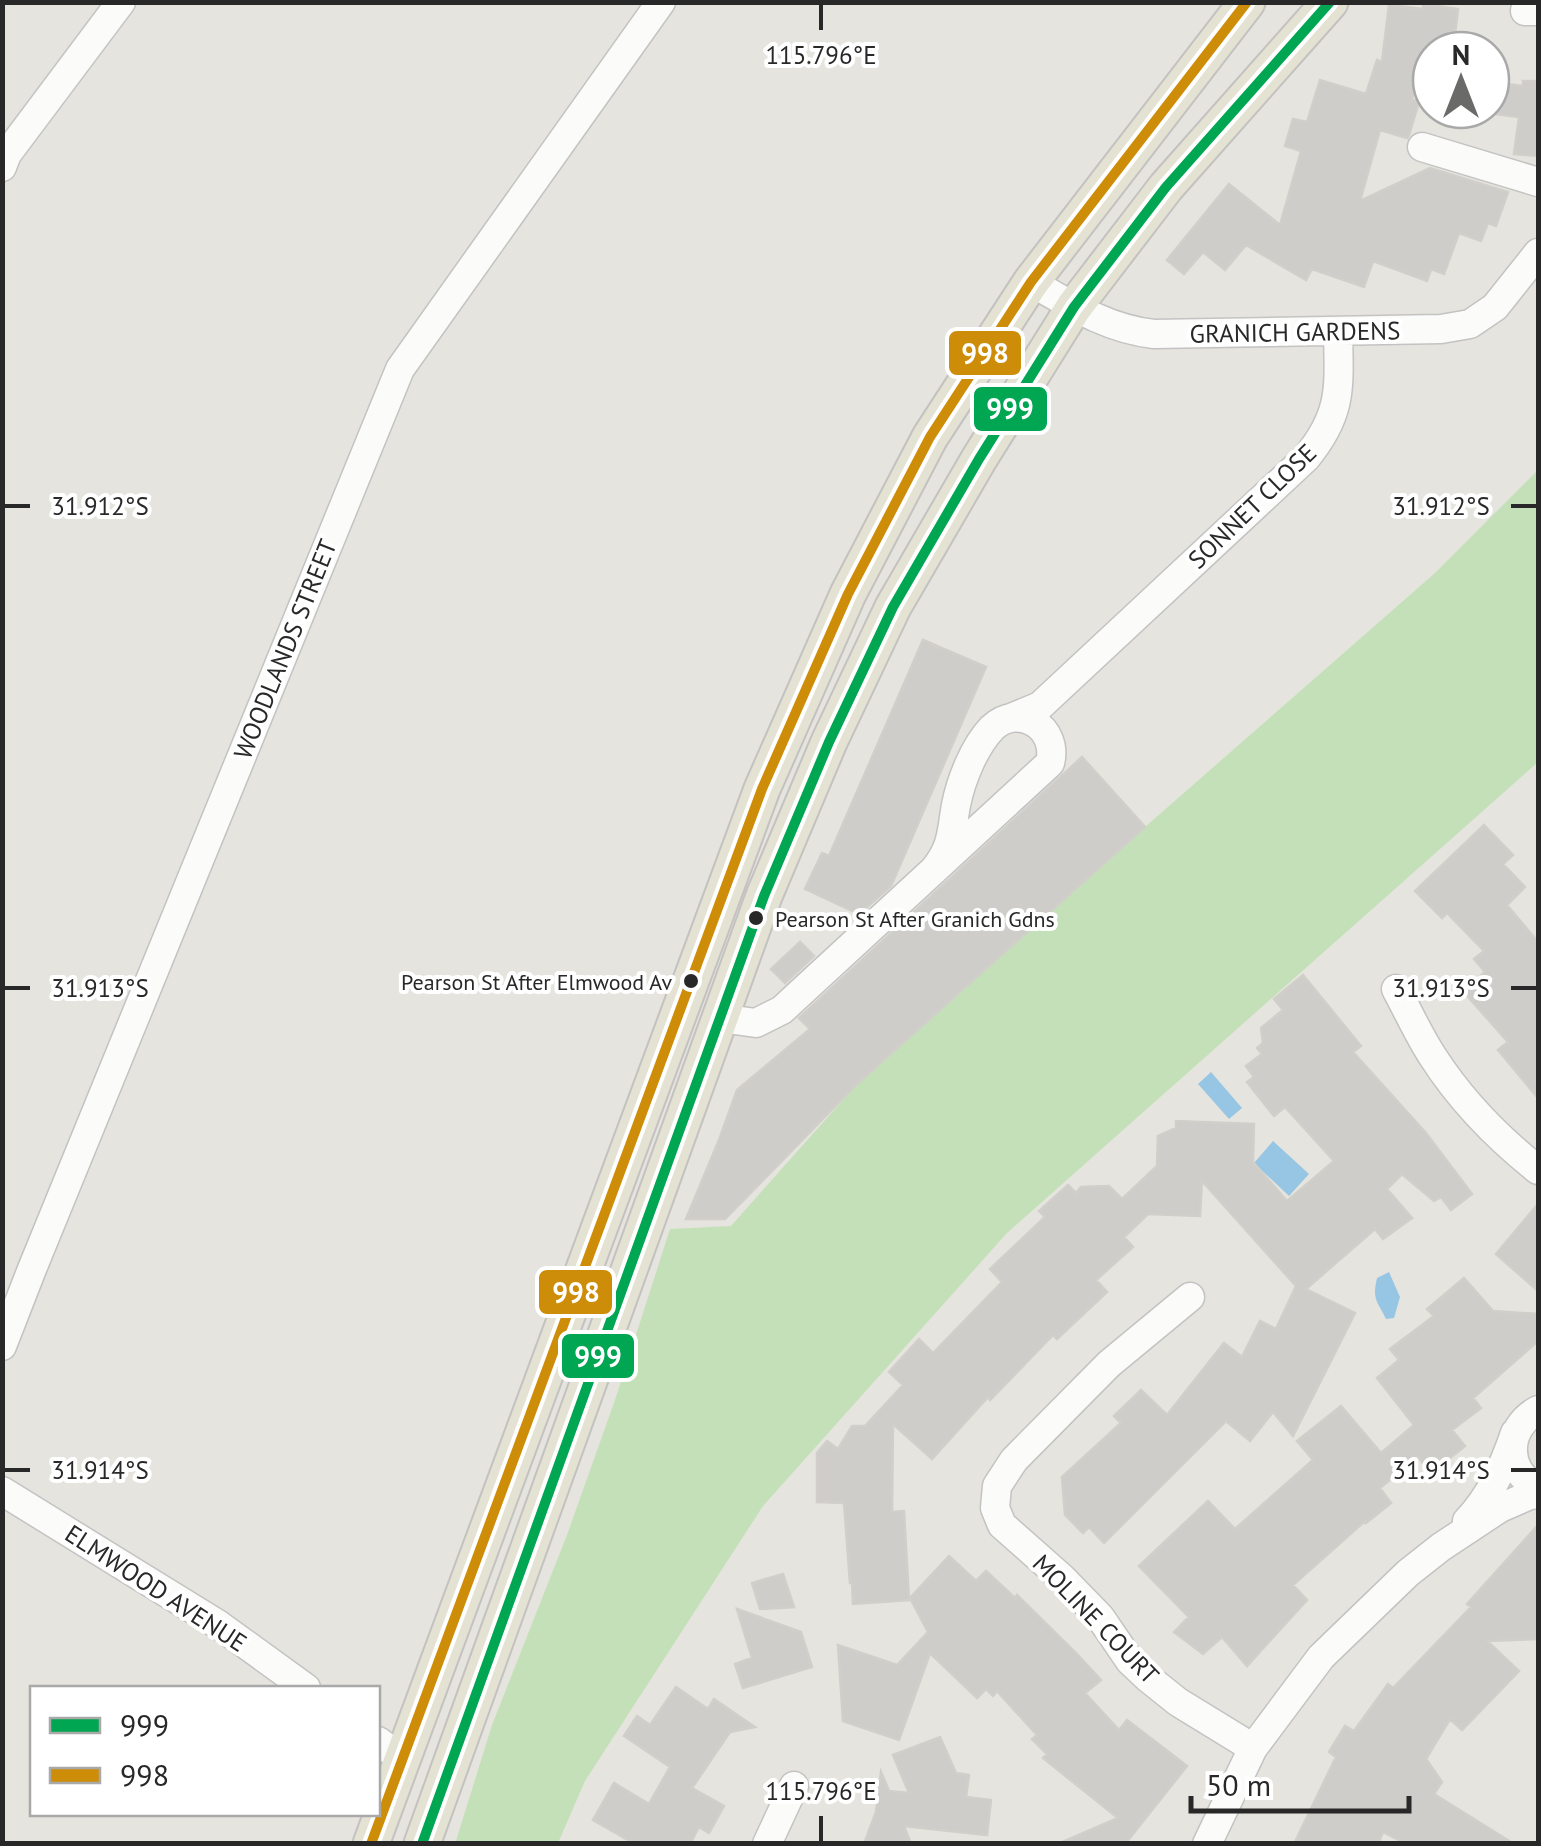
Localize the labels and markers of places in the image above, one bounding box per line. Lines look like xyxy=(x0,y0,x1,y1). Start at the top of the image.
place label: Pearson St After Granich Gdns xyxy=(775,905,1055,933)
marker: Pearson St After Granich Gdns xyxy=(746,908,766,928)
place label: Pearson St After Elmwood Av xyxy=(401,968,672,996)
marker: Pearson St After Elmwood Av xyxy=(681,971,701,991)

